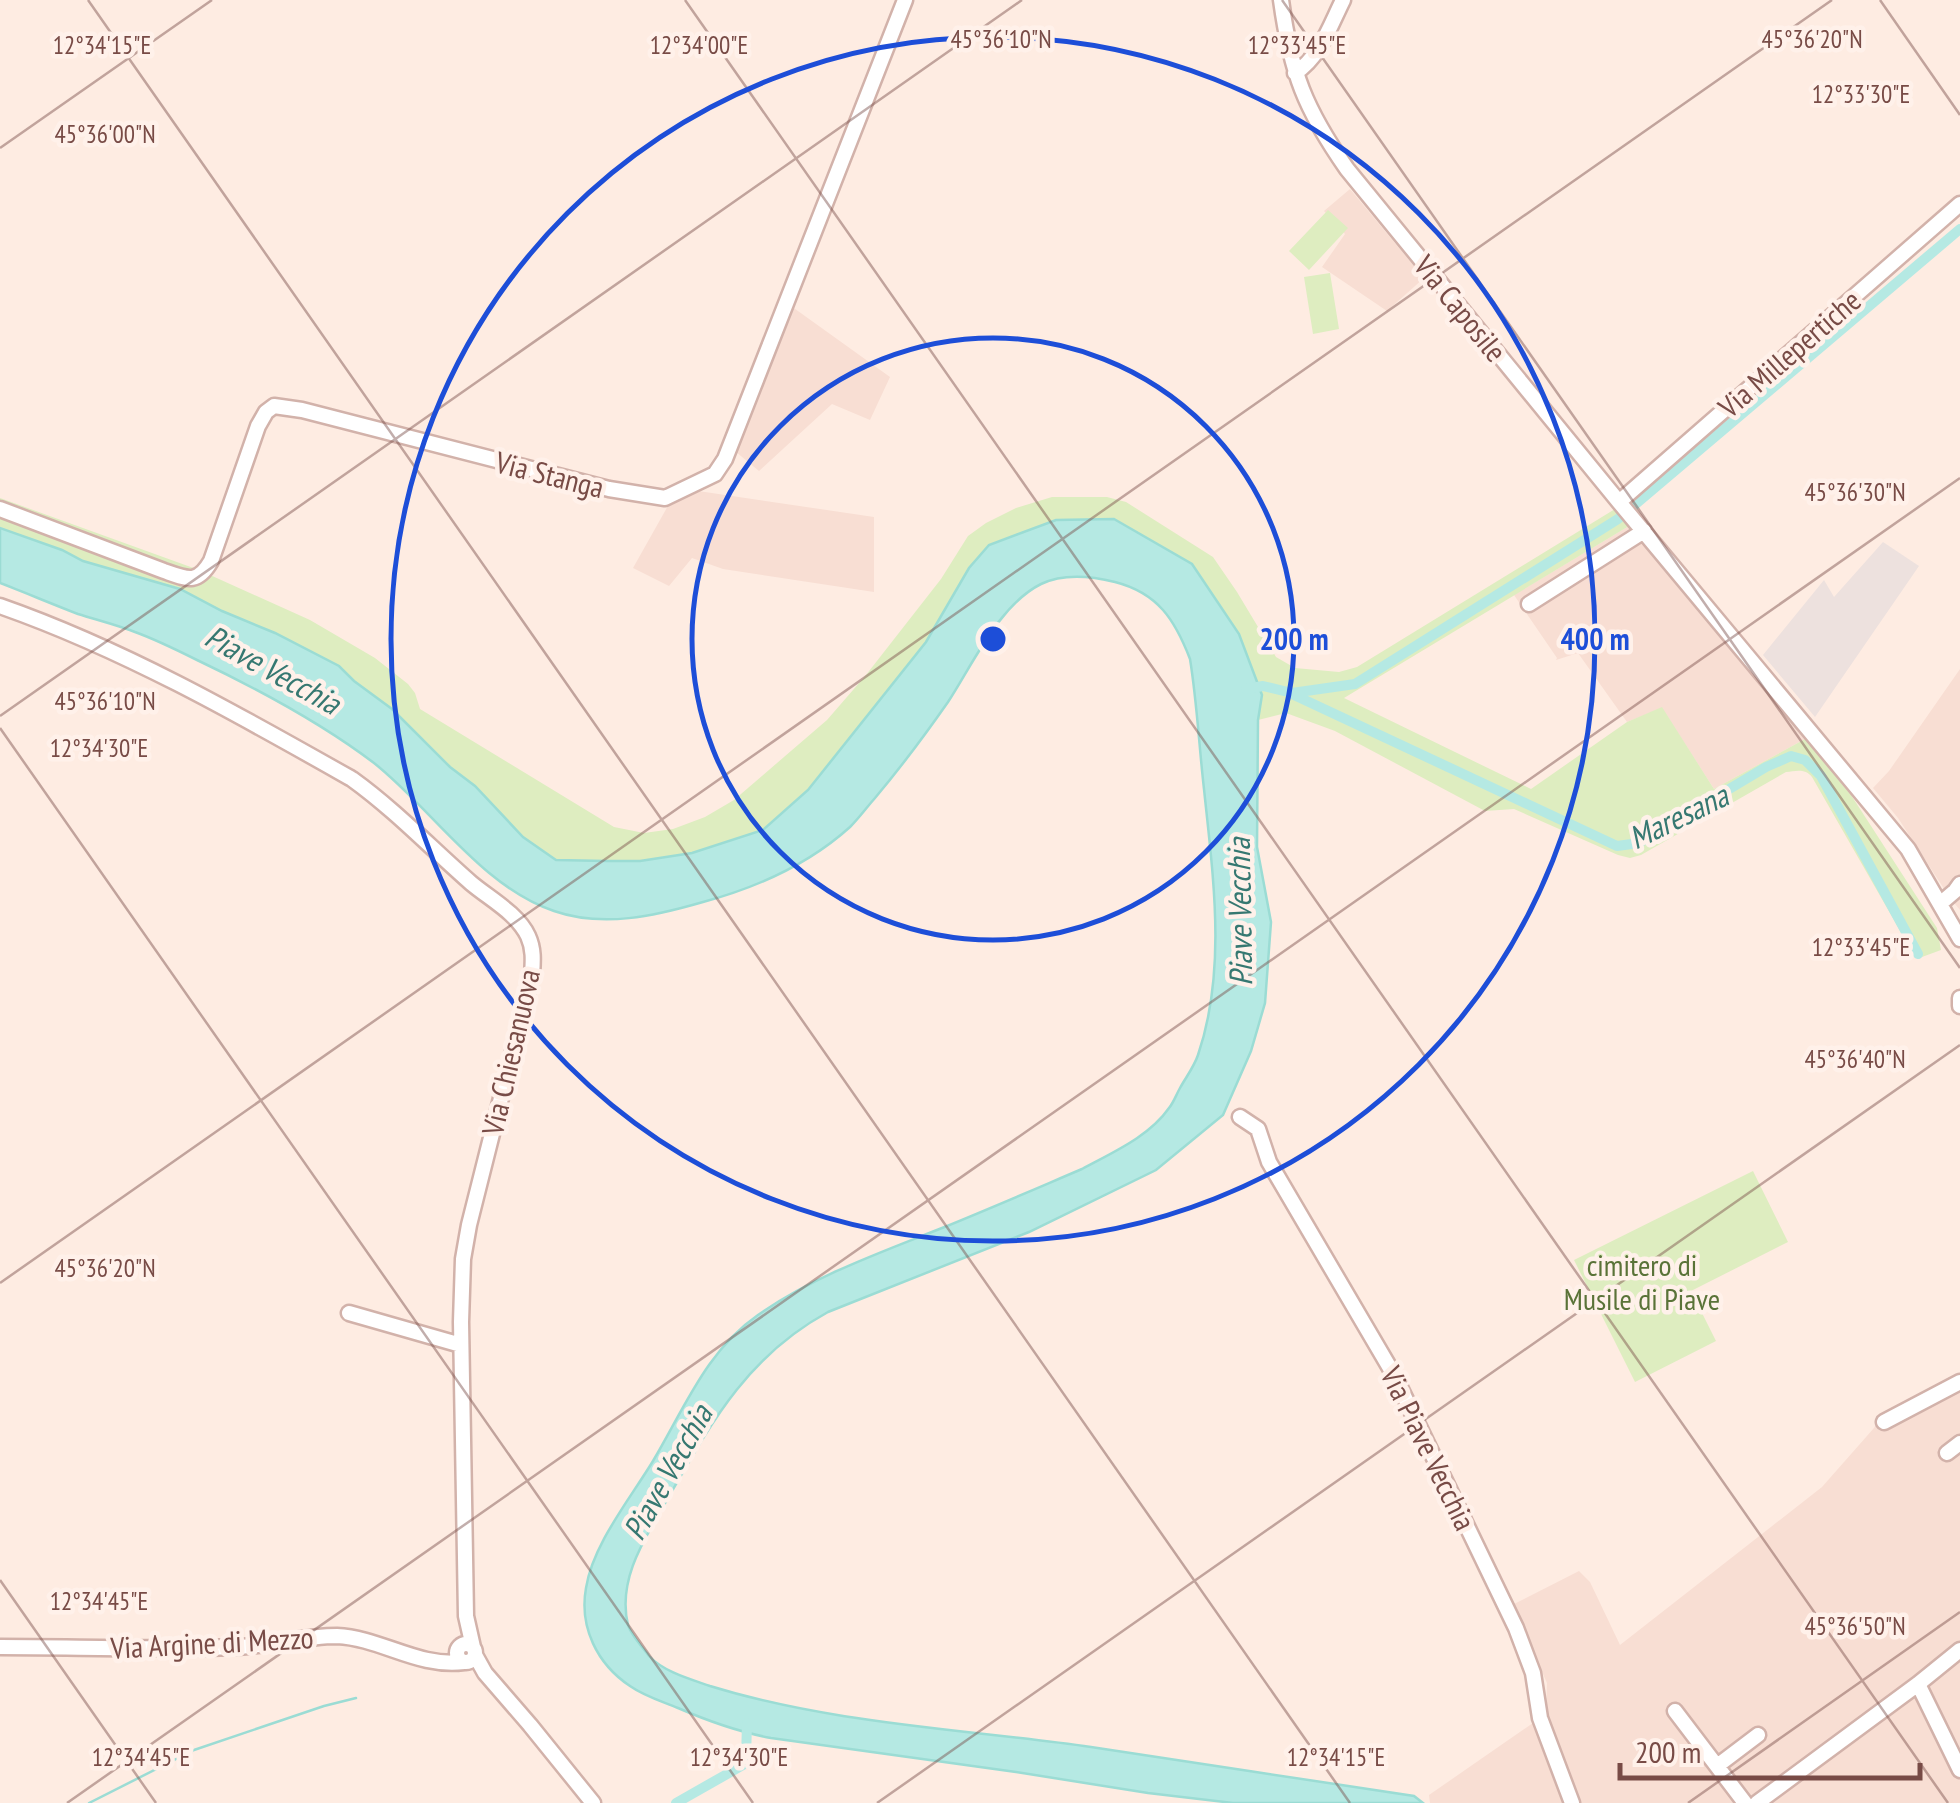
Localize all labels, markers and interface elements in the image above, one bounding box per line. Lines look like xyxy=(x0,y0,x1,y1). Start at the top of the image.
text: 45°36'10"N xyxy=(950,23,1052,55)
text: 45°36'20"N xyxy=(1761,23,1863,55)
text: 12°34'15"E xyxy=(53,29,151,61)
text: 12°34'00"E xyxy=(650,29,748,61)
text: 12°33'45"E xyxy=(1248,29,1346,61)
text: 12°33'30"E xyxy=(1812,78,1910,110)
text: 45°36'00"N xyxy=(54,118,156,150)
street label: Via Caposile xyxy=(1406,246,1516,369)
street label: Via Millepertiche xyxy=(1709,280,1868,426)
street label: Via Stanga xyxy=(491,442,608,506)
text: 45°36'30"N xyxy=(1804,476,1906,508)
water label: Piave Vecchia xyxy=(198,615,350,724)
text: 200 m xyxy=(1259,619,1329,658)
text: 400 m xyxy=(1560,619,1630,658)
centre of rings xyxy=(975,621,1011,657)
text: 45°36'10"N xyxy=(54,685,156,717)
text: 12°34'30"E xyxy=(50,732,148,764)
water label: Maresana xyxy=(1621,773,1737,858)
water label: Piave Vecchia xyxy=(1217,835,1261,986)
text: 12°33'45"E xyxy=(1812,931,1910,963)
street label: Via Chiesanuova xyxy=(472,965,548,1140)
text: 45°36'40"N xyxy=(1804,1043,1906,1075)
park label: cimitero di Musile di Piave xyxy=(1564,1245,1720,1318)
text: 45°36'20"N xyxy=(54,1252,156,1284)
street label: Via Piave Vecchia xyxy=(1372,1359,1485,1536)
water label: Piave Vecchia xyxy=(613,1395,722,1547)
text: 12°34'45"E xyxy=(50,1585,148,1617)
text: 45°36'50"N xyxy=(1804,1610,1906,1642)
street label: Via Argine di Mezzo xyxy=(109,1617,314,1667)
scale bar xyxy=(1620,1718,1920,1780)
text: 200 m xyxy=(1635,1732,1701,1771)
text: 12°34'45"E xyxy=(92,1741,190,1773)
text: 12°34'30"E xyxy=(690,1741,788,1773)
text: 12°34'15"E xyxy=(1287,1741,1385,1773)

